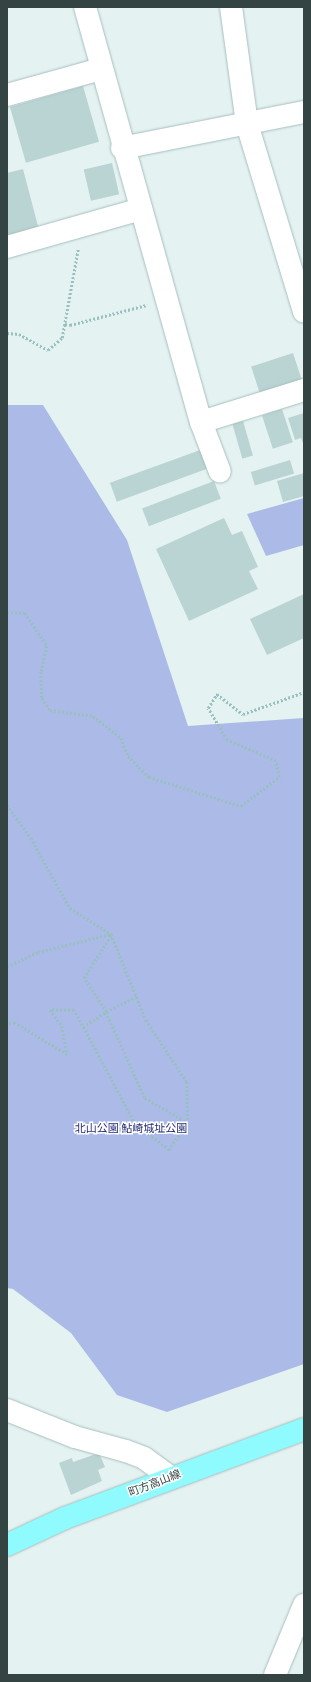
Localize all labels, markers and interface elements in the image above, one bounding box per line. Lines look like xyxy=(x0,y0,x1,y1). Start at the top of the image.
park label: 北山公園 鮎崎城址公園 xyxy=(75,1122,187,1136)
street label: 町方高山線 xyxy=(127,1468,183,1500)

